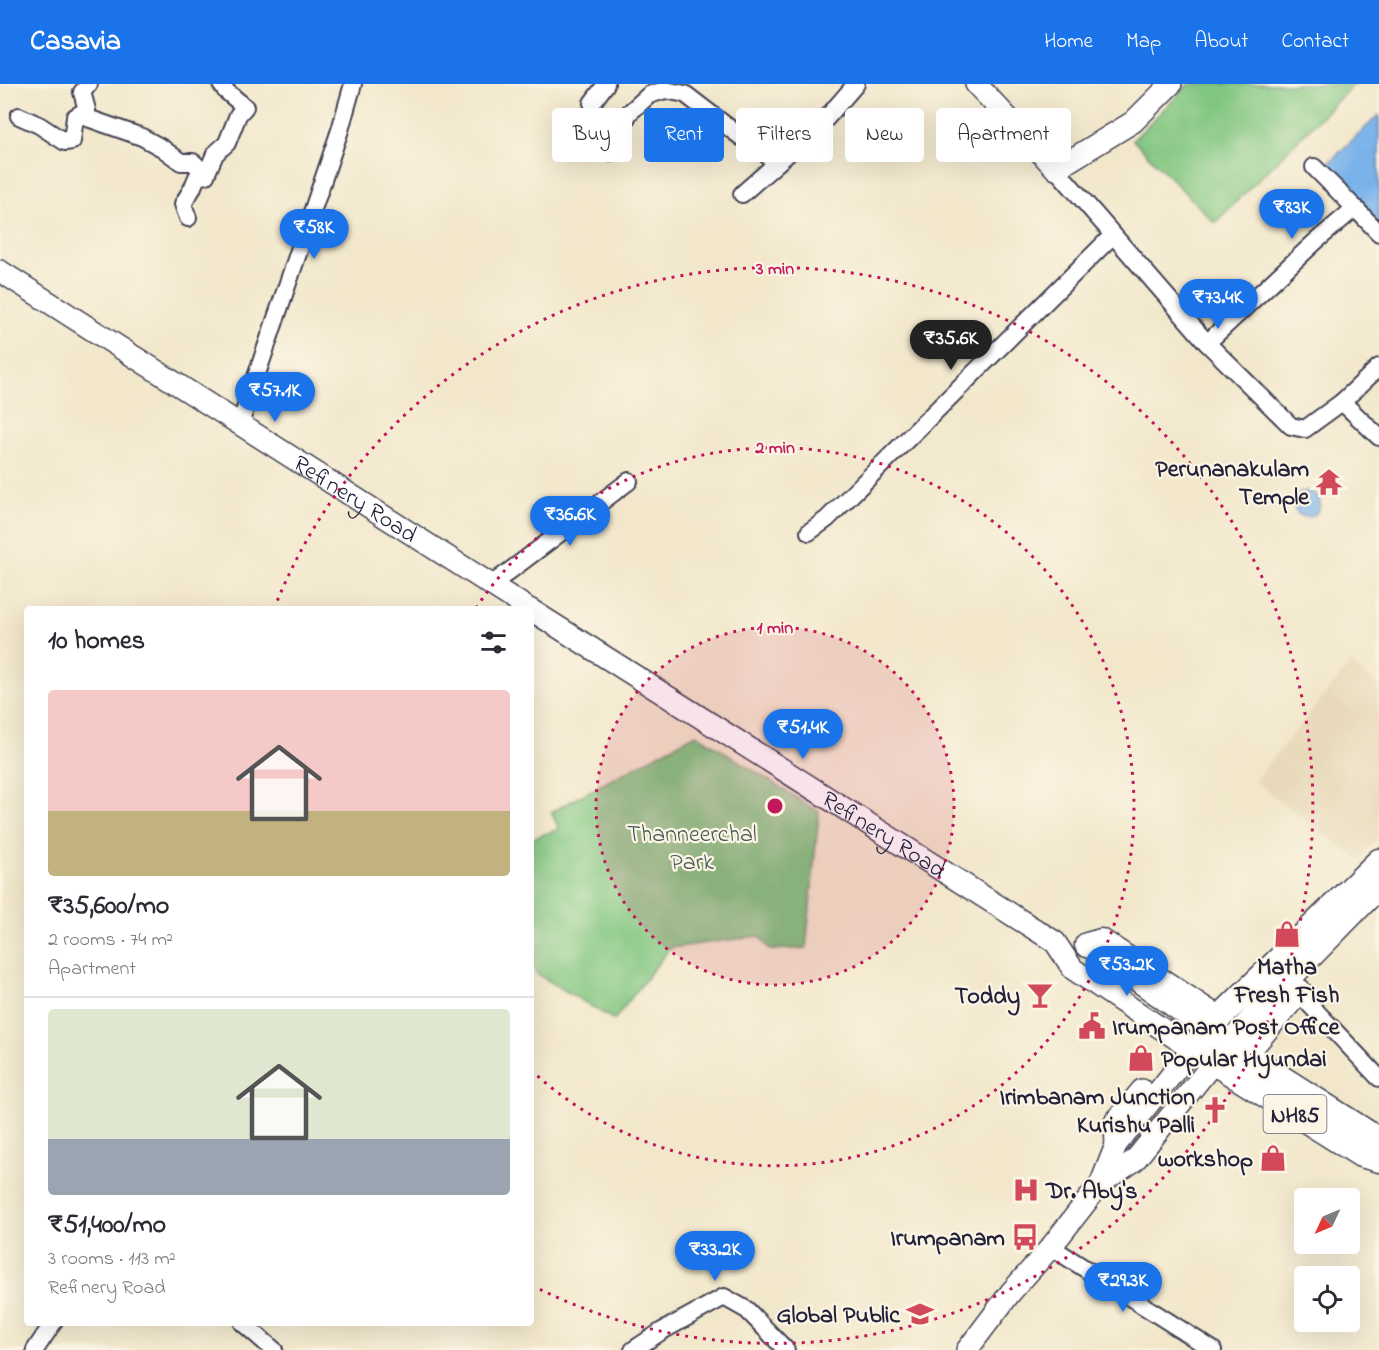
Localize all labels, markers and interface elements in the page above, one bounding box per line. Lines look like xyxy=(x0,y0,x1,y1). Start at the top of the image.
text: Casavia xyxy=(30,22,121,63)
text: Home xyxy=(1044,27,1093,57)
text: Map xyxy=(1126,27,1161,57)
text: About xyxy=(1194,27,1248,57)
text: Contact xyxy=(1281,27,1349,57)
chip: Buy xyxy=(552,108,632,162)
chip: Rent xyxy=(644,108,724,162)
chip: Filters xyxy=(736,108,833,162)
chip: New xyxy=(845,108,924,162)
chip: Apartment xyxy=(936,108,1071,162)
pin: ₹83K xyxy=(1256,189,1328,240)
text: ₹83K xyxy=(1273,194,1311,223)
pin: ₹58K xyxy=(278,209,350,260)
text: ₹58K xyxy=(294,214,334,243)
text: 3 min xyxy=(755,257,794,283)
pin: ₹73.4K xyxy=(1169,279,1267,330)
text: ₹73.4K xyxy=(1193,284,1243,313)
pin: ₹35.6K xyxy=(902,320,1000,371)
text: ₹35.6K xyxy=(924,325,978,354)
pin: ₹57.1K xyxy=(226,372,324,423)
text: ₹57.1K xyxy=(249,377,301,406)
text: 2 min xyxy=(754,436,795,462)
street label: Refinery Road xyxy=(285,448,424,553)
place label: Perunanakulam Temple xyxy=(1155,453,1310,516)
temple icon: Perunanakulam Temple xyxy=(1314,467,1344,497)
pin: ₹36.6K xyxy=(521,496,619,547)
text: ₹36.6K xyxy=(544,501,596,530)
text: 1 min xyxy=(757,616,793,642)
text: 10 homes xyxy=(48,623,145,661)
icon: filters xyxy=(477,626,510,659)
pin: ₹51.4K xyxy=(754,709,852,760)
text: ₹51.4K xyxy=(777,714,829,743)
icon: home xyxy=(225,729,333,837)
street label: Refinery Road xyxy=(814,783,952,889)
centre of rings xyxy=(765,796,785,816)
park label: Thanneerchal Park xyxy=(627,818,757,881)
text: ₹35,600/mo xyxy=(48,888,169,926)
shop icon: Matha Fresh Fish xyxy=(1272,919,1302,949)
text: 2 rooms · 74 m² xyxy=(48,926,173,955)
pin: ₹53.2K xyxy=(1078,946,1176,997)
text: ₹53.2K xyxy=(1099,951,1155,980)
place label: Matha Fresh Fish xyxy=(1234,951,1339,1014)
text: Apartment xyxy=(48,955,136,984)
place label: Toddy xyxy=(954,980,1020,1016)
bar icon: Toddy xyxy=(1025,980,1055,1010)
public building icon: Irumpanam Post Office xyxy=(1077,1011,1107,1041)
place label: Irumpanam Post Office xyxy=(1112,1011,1341,1046)
shop icon: Popular Hyundai xyxy=(1126,1043,1156,1073)
place label: Popular Hyundai xyxy=(1161,1043,1327,1079)
icon: home xyxy=(225,1048,333,1156)
place label: Irimbanam Junction Kurishu Palli xyxy=(999,1081,1195,1144)
church icon: Irimbanam Junction Kurishu Palli xyxy=(1200,1095,1230,1125)
road number: NH85 xyxy=(1264,1095,1326,1133)
place label: workshop xyxy=(1158,1143,1253,1178)
shop icon: workshop xyxy=(1258,1143,1288,1173)
hospital icon: Dr. Aby's xyxy=(1011,1175,1041,1205)
place label: Dr. Aby's xyxy=(1045,1175,1137,1211)
north arrow xyxy=(1294,1188,1360,1254)
map controls xyxy=(1294,1188,1360,1332)
text: ₹51,400/mo xyxy=(48,1207,166,1245)
place label: Irumpanam xyxy=(890,1222,1005,1257)
bus stop icon: Irumpanam xyxy=(1010,1222,1040,1252)
pin: ₹33.2K xyxy=(666,1231,764,1282)
text: ₹33.2K xyxy=(689,1236,741,1265)
text: 3 rooms · 113 m² xyxy=(48,1245,176,1274)
pin: ₹29.3K xyxy=(1074,1262,1172,1313)
button: locate xyxy=(1294,1266,1360,1332)
text: ₹29.3K xyxy=(1098,1267,1148,1296)
text: Refinery Road xyxy=(48,1274,166,1303)
place label: Global Public xyxy=(776,1299,901,1334)
school or university icon: Global Public xyxy=(905,1299,935,1329)

